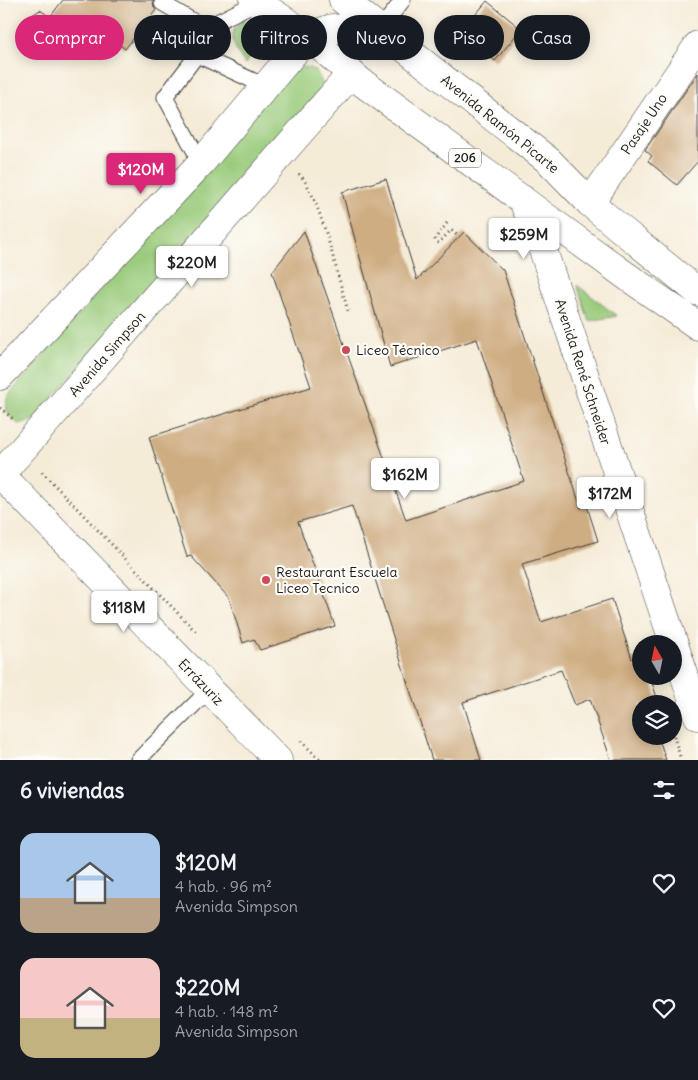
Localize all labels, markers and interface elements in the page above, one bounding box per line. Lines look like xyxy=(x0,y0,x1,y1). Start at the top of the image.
chip: Comprar xyxy=(15,15,124,60)
chip: Alquilar xyxy=(134,15,231,60)
chip: Filtros xyxy=(241,15,327,60)
chip: Nuevo xyxy=(337,15,424,60)
chip: Piso xyxy=(434,15,504,60)
chip: Casa xyxy=(514,15,590,60)
street label: Avenida Ramón Picarte xyxy=(437,71,563,177)
street label: Pasaje Uno xyxy=(617,90,671,158)
road number: 206 xyxy=(449,148,481,168)
pin: $120M xyxy=(106,152,176,195)
text: $120M xyxy=(117,159,165,179)
pin: $259M xyxy=(489,218,559,260)
text: $259M xyxy=(499,224,549,244)
pin: $220M xyxy=(157,246,227,288)
text: $220M xyxy=(167,252,217,272)
street label: Avenida René Schneider xyxy=(551,297,615,448)
street label: Avenida Simpson xyxy=(65,308,149,400)
place label: Liceo Técnico xyxy=(356,341,440,359)
marker: Liceo Técnico xyxy=(340,344,352,356)
pin: $162M xyxy=(370,458,440,500)
text: $162M xyxy=(382,464,428,484)
pin: $172M xyxy=(575,476,645,519)
text: $172M xyxy=(588,483,632,503)
place label: Restaurant Escuela Liceo Tecnico xyxy=(276,563,397,597)
marker: Restaurant Escuela Liceo Tecnico xyxy=(260,574,272,586)
pin: $118M xyxy=(89,590,159,633)
text: $118M xyxy=(102,597,146,617)
north arrow xyxy=(632,635,682,685)
map controls xyxy=(632,635,682,745)
street label: Errázuriz xyxy=(174,655,228,709)
button: layers xyxy=(632,695,682,745)
icon: filters xyxy=(650,776,678,804)
text: 6 viviendas xyxy=(20,777,124,804)
text: $120M xyxy=(175,849,237,876)
icon: home xyxy=(60,853,120,913)
icon: heart xyxy=(650,869,678,897)
text: 4 hab. · 96 m² xyxy=(175,876,272,896)
text: Avenida Simpson xyxy=(175,896,298,916)
text: $220M xyxy=(175,974,241,1001)
icon: home xyxy=(60,978,120,1038)
icon: heart xyxy=(650,994,678,1022)
text: 4 hab. · 148 m² xyxy=(175,1001,278,1021)
text: Avenida Simpson xyxy=(175,1021,298,1041)

